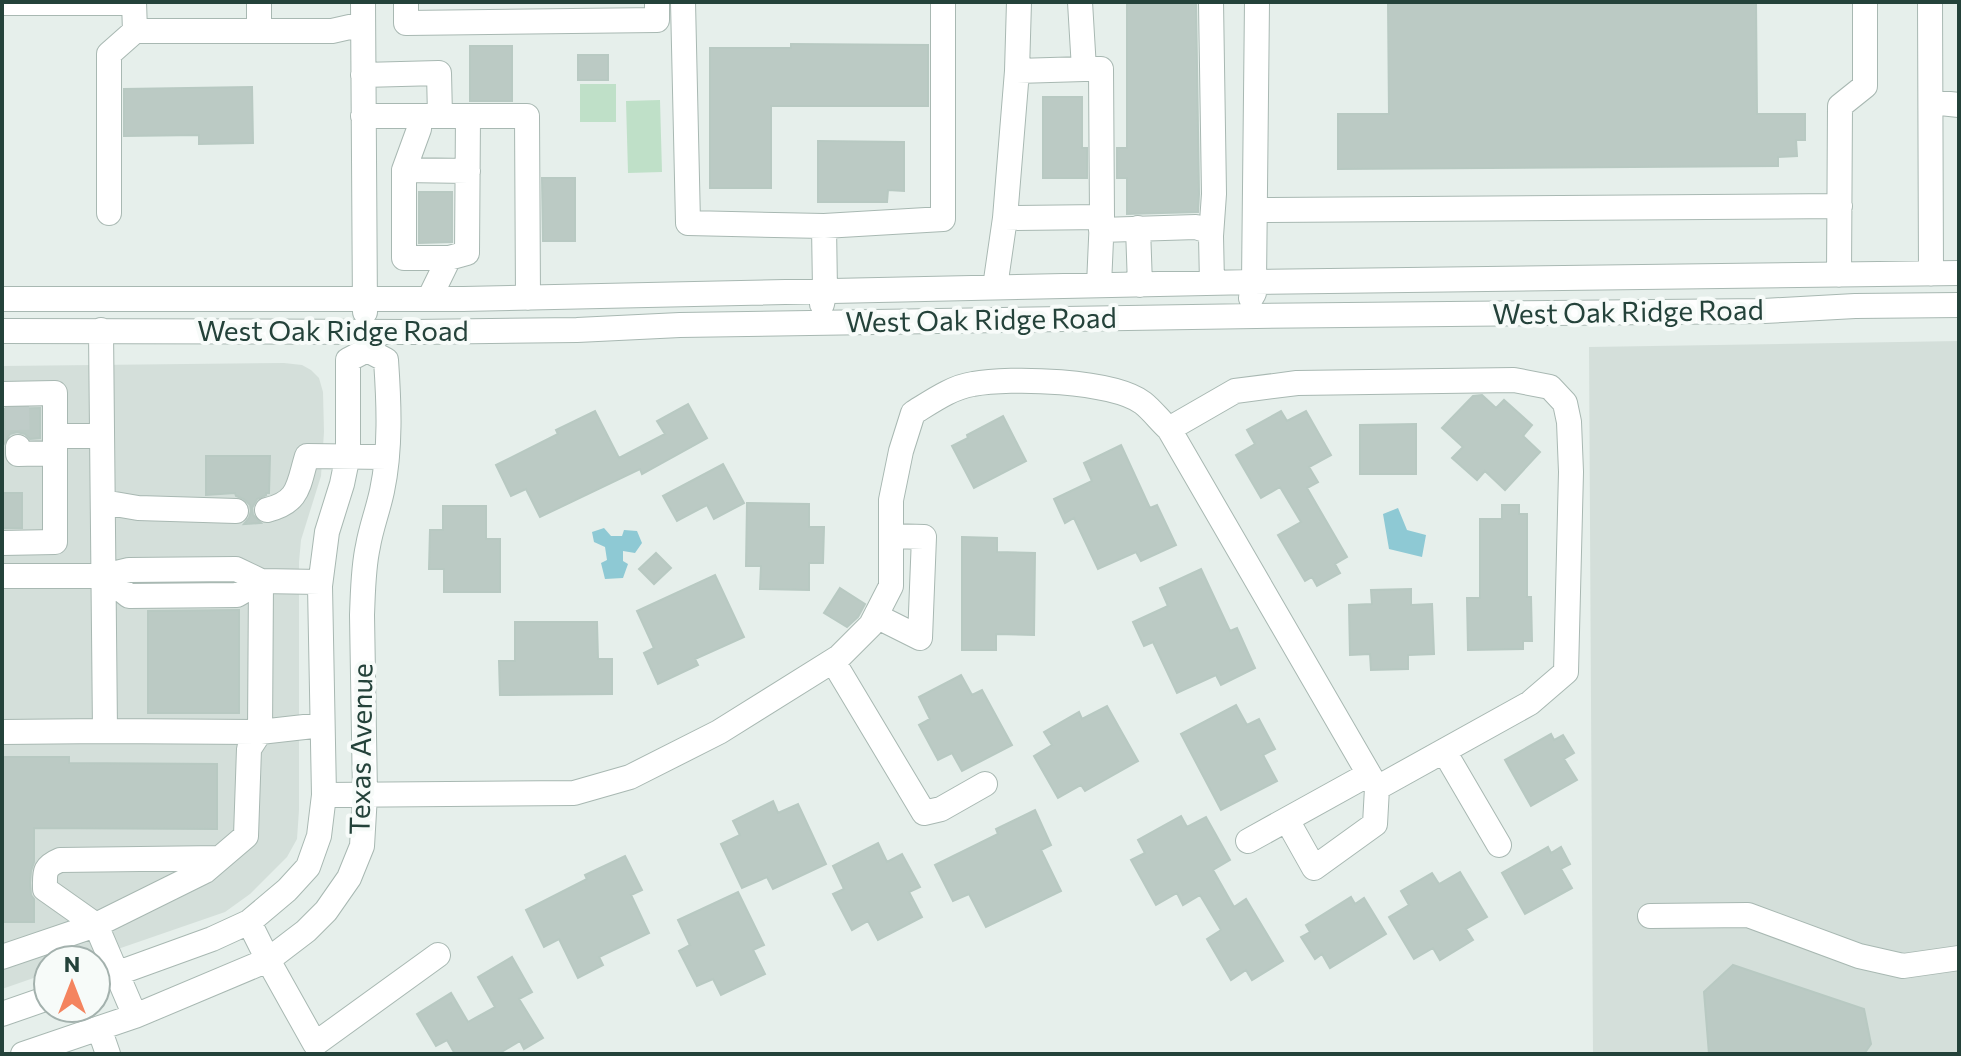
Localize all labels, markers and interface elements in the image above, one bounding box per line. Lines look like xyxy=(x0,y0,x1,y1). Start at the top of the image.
street label: West Oak Ridge Road xyxy=(1492,292,1764,330)
street label: West Oak Ridge Road xyxy=(845,300,1117,338)
street label: West Oak Ridge Road xyxy=(197,313,469,347)
street label: Texas Avenue xyxy=(342,663,378,835)
north arrow xyxy=(32,944,112,1024)
text: N xyxy=(64,950,80,977)

